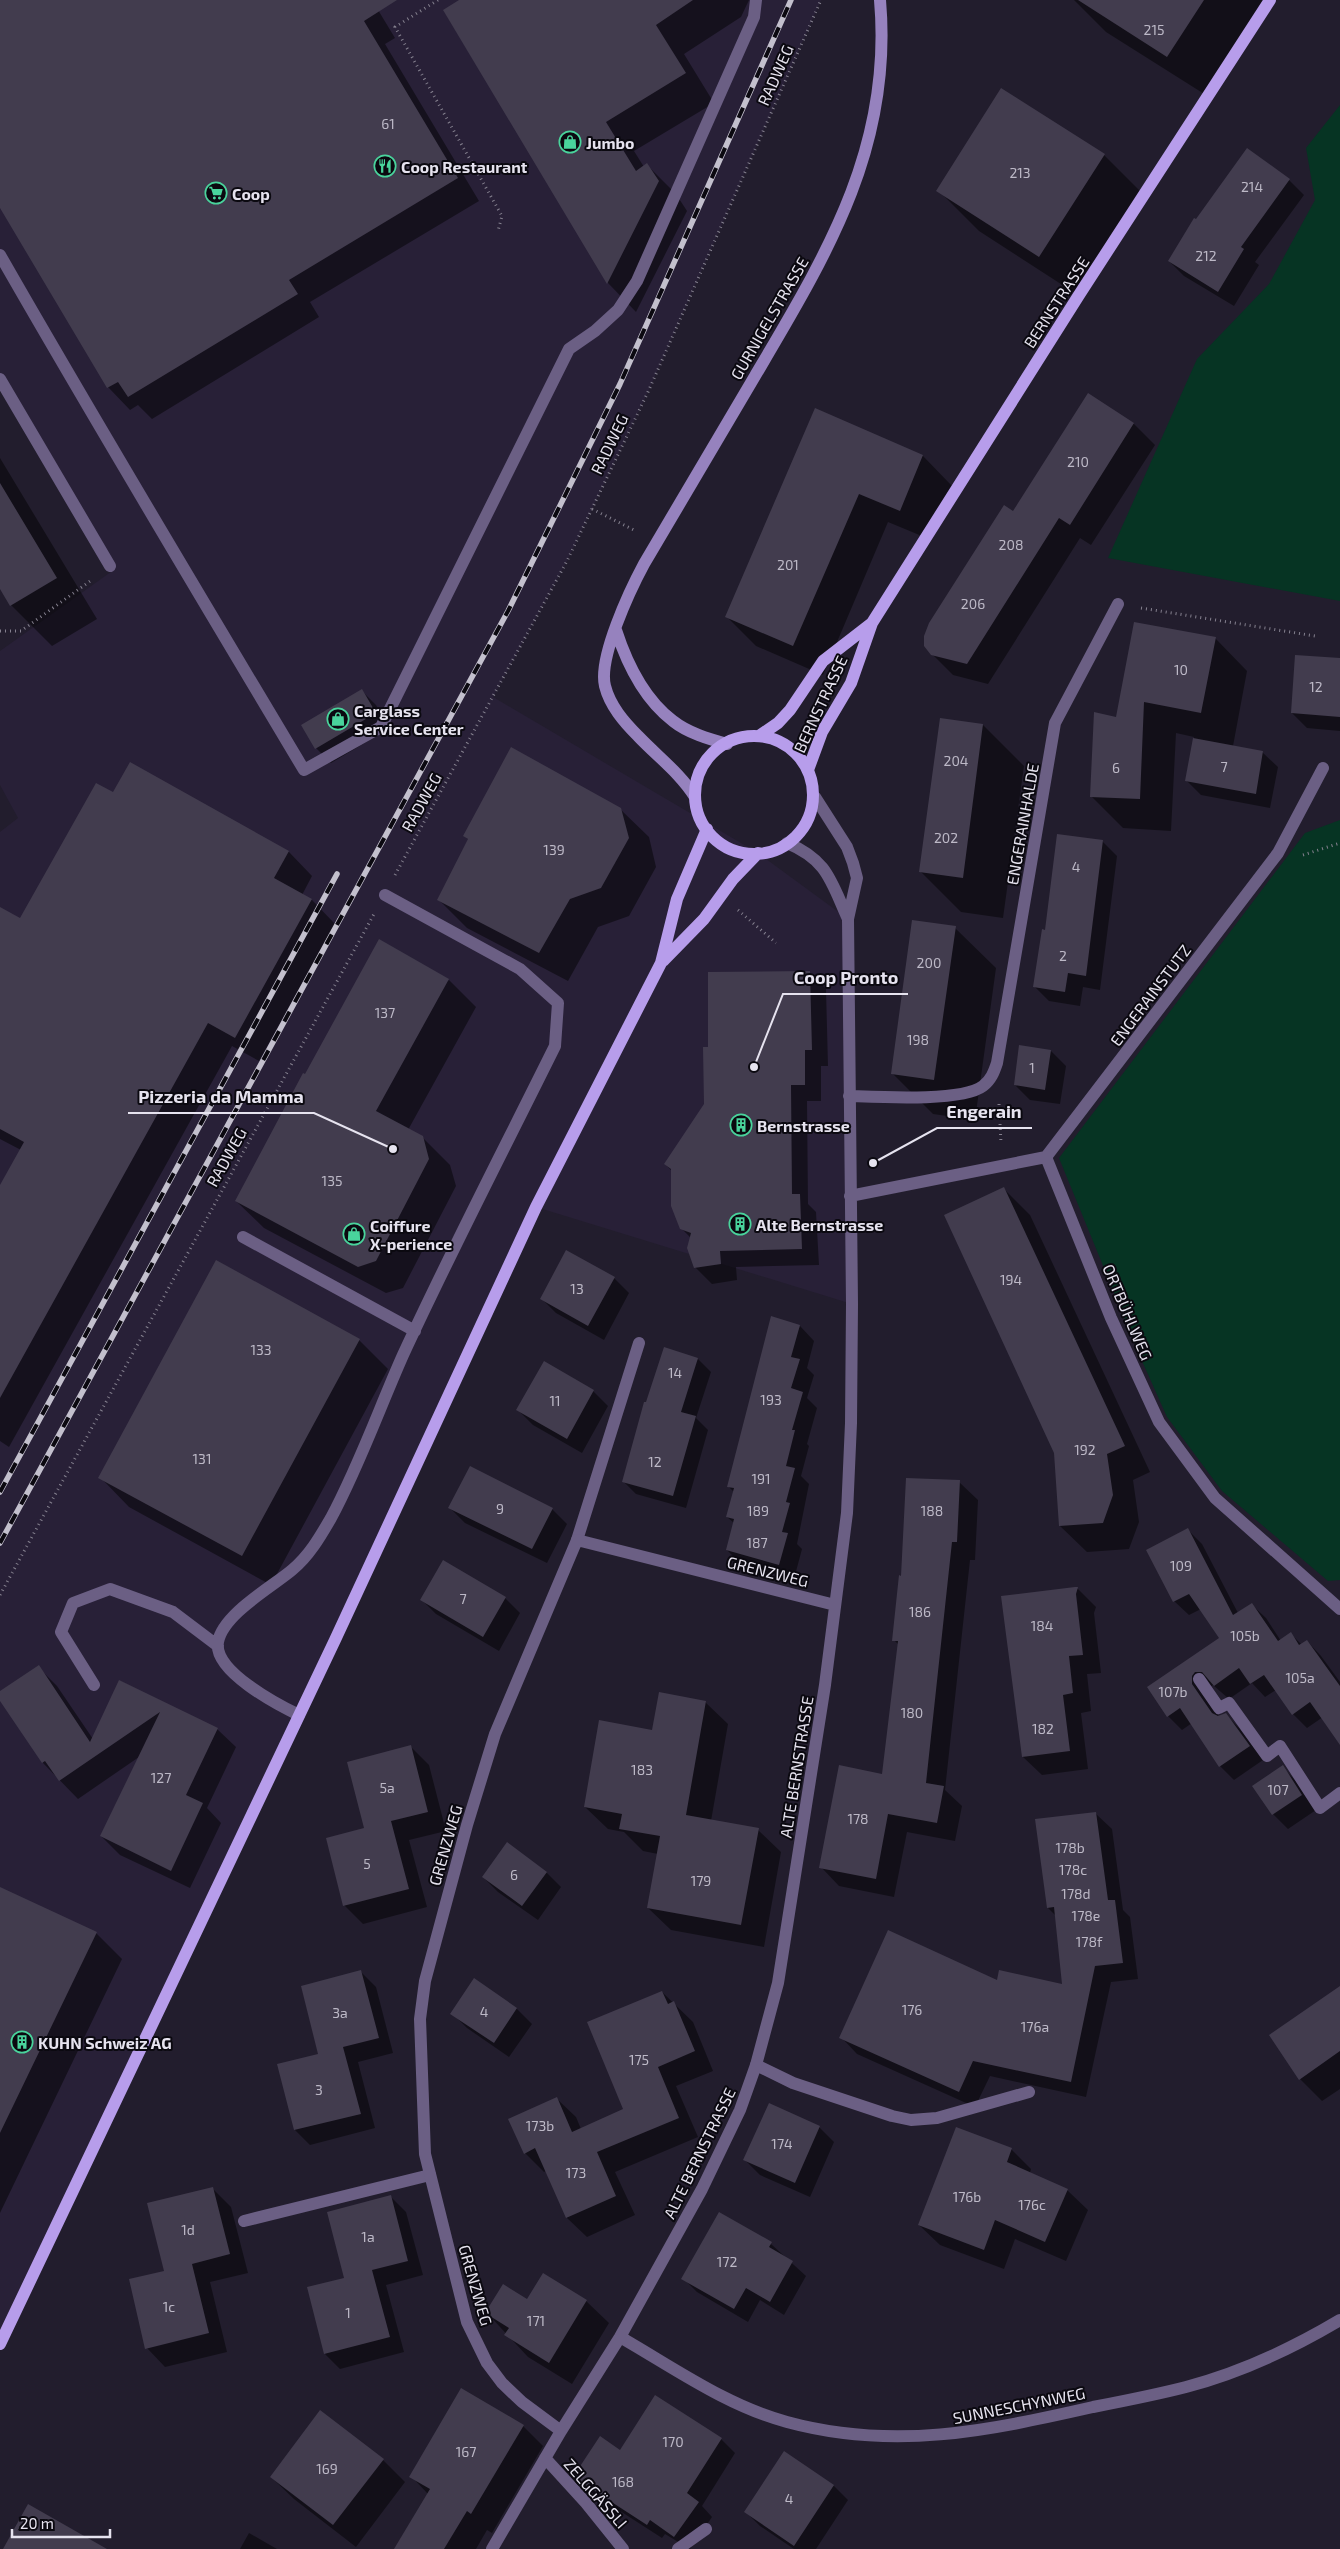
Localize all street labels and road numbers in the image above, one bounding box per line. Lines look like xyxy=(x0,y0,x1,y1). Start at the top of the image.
street label: RADWEG xyxy=(753,42,797,108)
street label: GURNIGELSTRASSE xyxy=(726,253,812,383)
street label: BERNSTRASSE xyxy=(1019,253,1093,351)
street label: RADWEG xyxy=(586,411,632,477)
street label: BERNSTRASSE xyxy=(789,652,851,756)
street label: ENGERAINHALDE xyxy=(1002,762,1042,886)
street label: RADWEG xyxy=(397,769,445,835)
street label: ENGERAINSTUTZ xyxy=(1106,941,1194,1049)
street label: RADWEG xyxy=(202,1124,250,1190)
street label: ORTBÜHLWEG xyxy=(1099,1261,1157,1363)
street label: GRENZWEG xyxy=(725,1552,811,1590)
street label: ALTE BERNSTRASSE xyxy=(775,1695,817,1839)
street label: GRENZWEG xyxy=(424,1802,466,1888)
street label: ALTE BERNSTRASSE xyxy=(659,2084,739,2222)
street label: GRENZWEG xyxy=(455,2242,497,2328)
street label: SUNNESCHYNWEG xyxy=(951,2383,1087,2427)
street label: ZELGGÄSSLI xyxy=(560,2454,632,2532)

